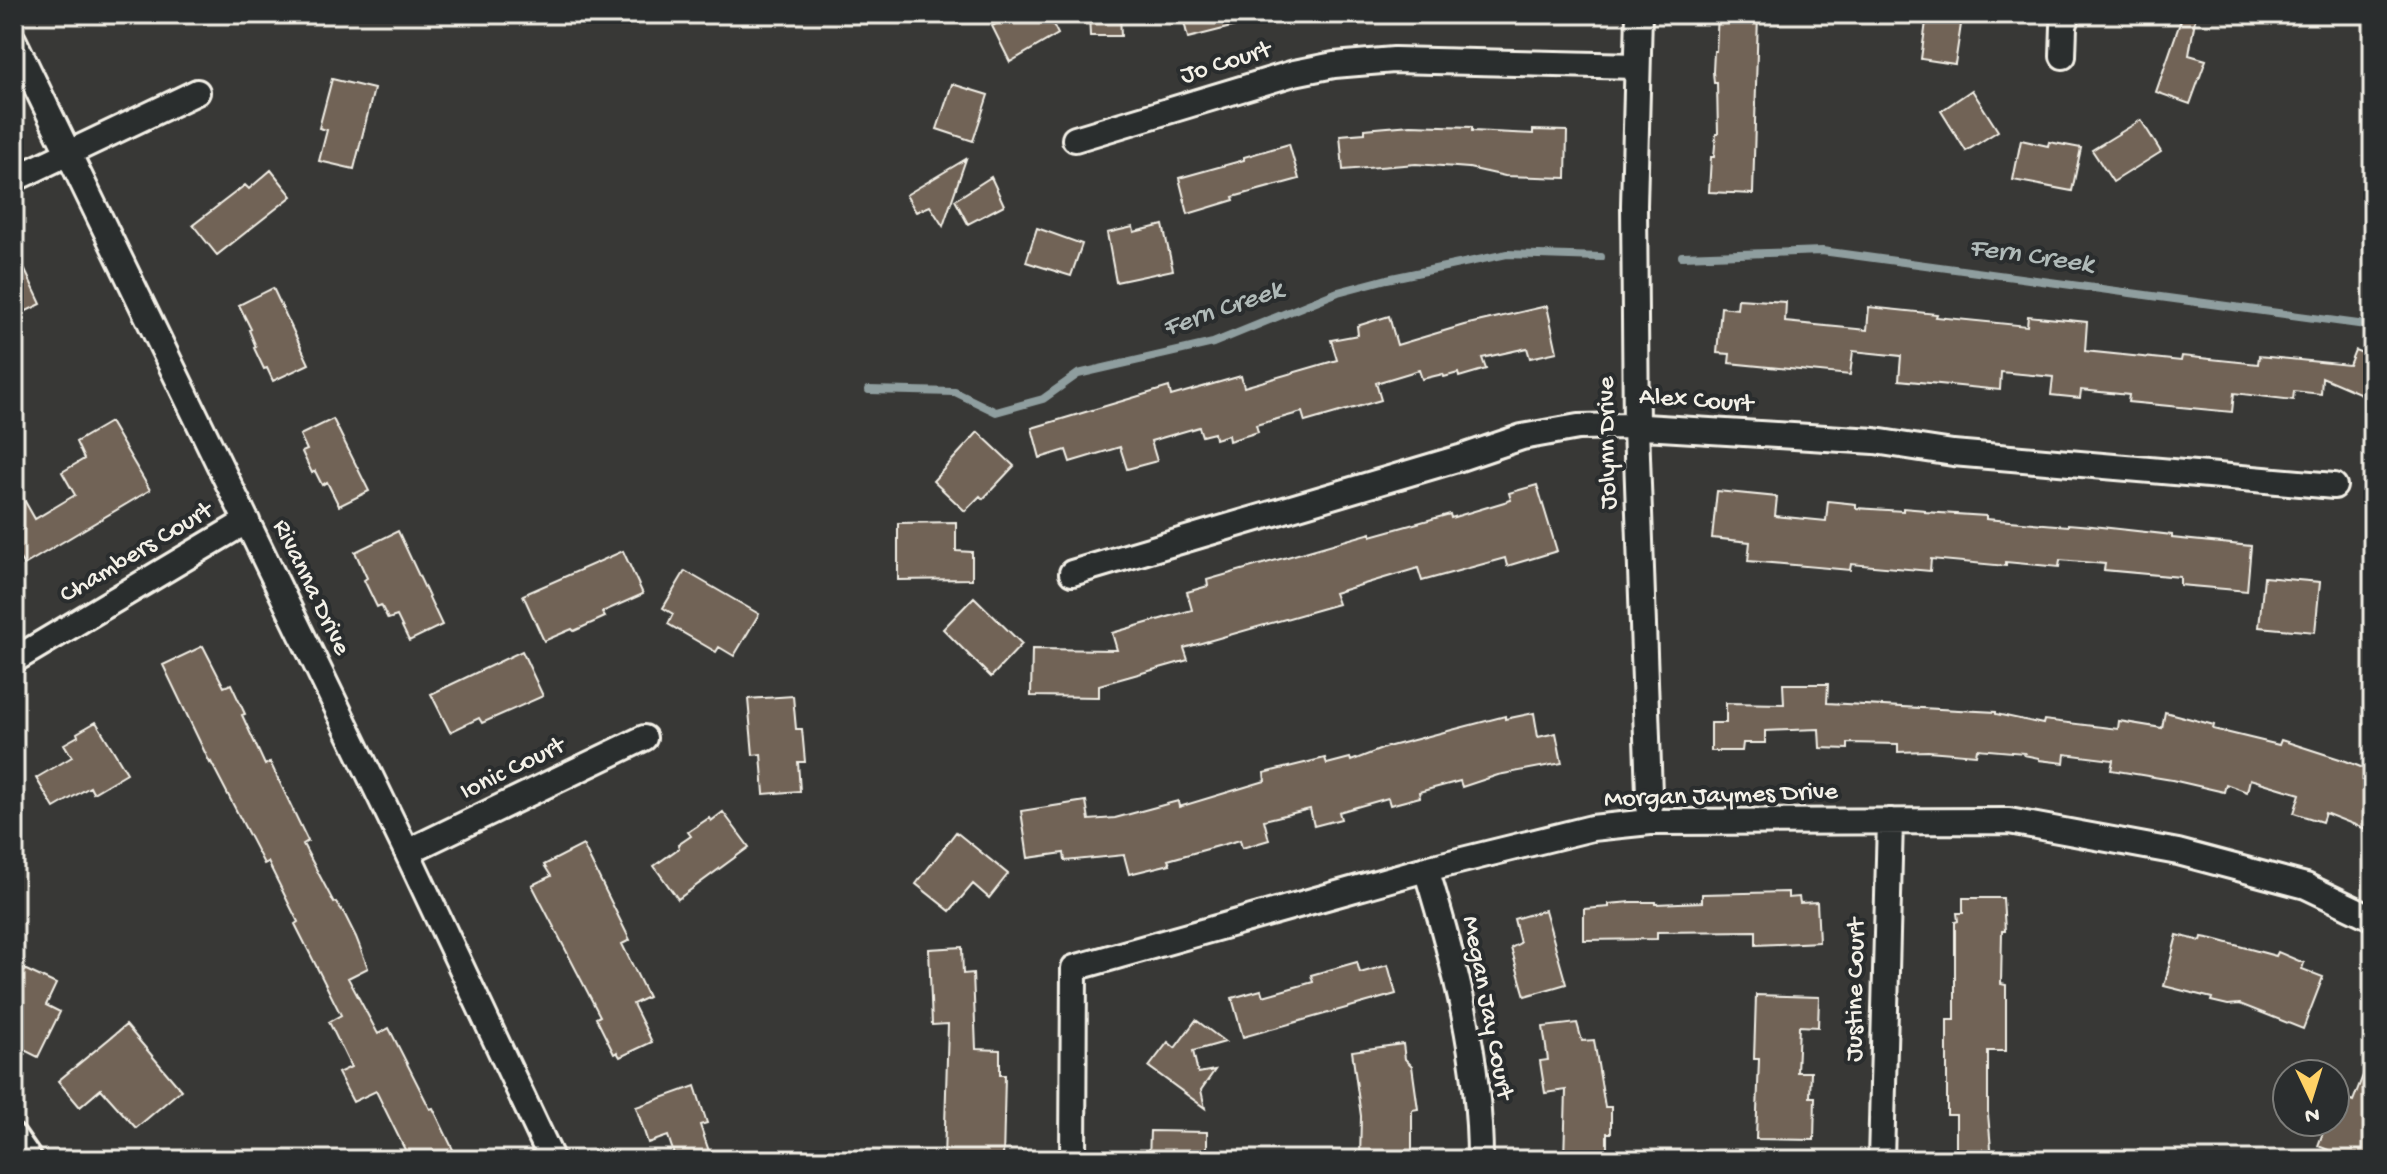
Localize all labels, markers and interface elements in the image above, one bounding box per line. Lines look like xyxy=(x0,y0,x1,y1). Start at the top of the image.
street label: Jo Court xyxy=(1177,35,1277,92)
water label: Fern Creek xyxy=(1967,232,2098,282)
water label: Fern Creek xyxy=(1158,273,1290,346)
street label: Jolynn Drive xyxy=(1592,375,1626,510)
street label: Alex Court xyxy=(1638,383,1756,422)
street label: Chambers Court xyxy=(55,495,221,612)
street label: Rivanna Drive xyxy=(264,515,356,661)
street label: Ionic Court xyxy=(456,730,572,809)
street label: Morgan Jaymes Drive xyxy=(1604,777,1839,817)
street label: Megan Jay Court xyxy=(1453,914,1519,1105)
street label: Justine Court xyxy=(1840,916,1874,1062)
north arrow xyxy=(2271,1058,2351,1138)
text: N xyxy=(2304,1100,2320,1127)

